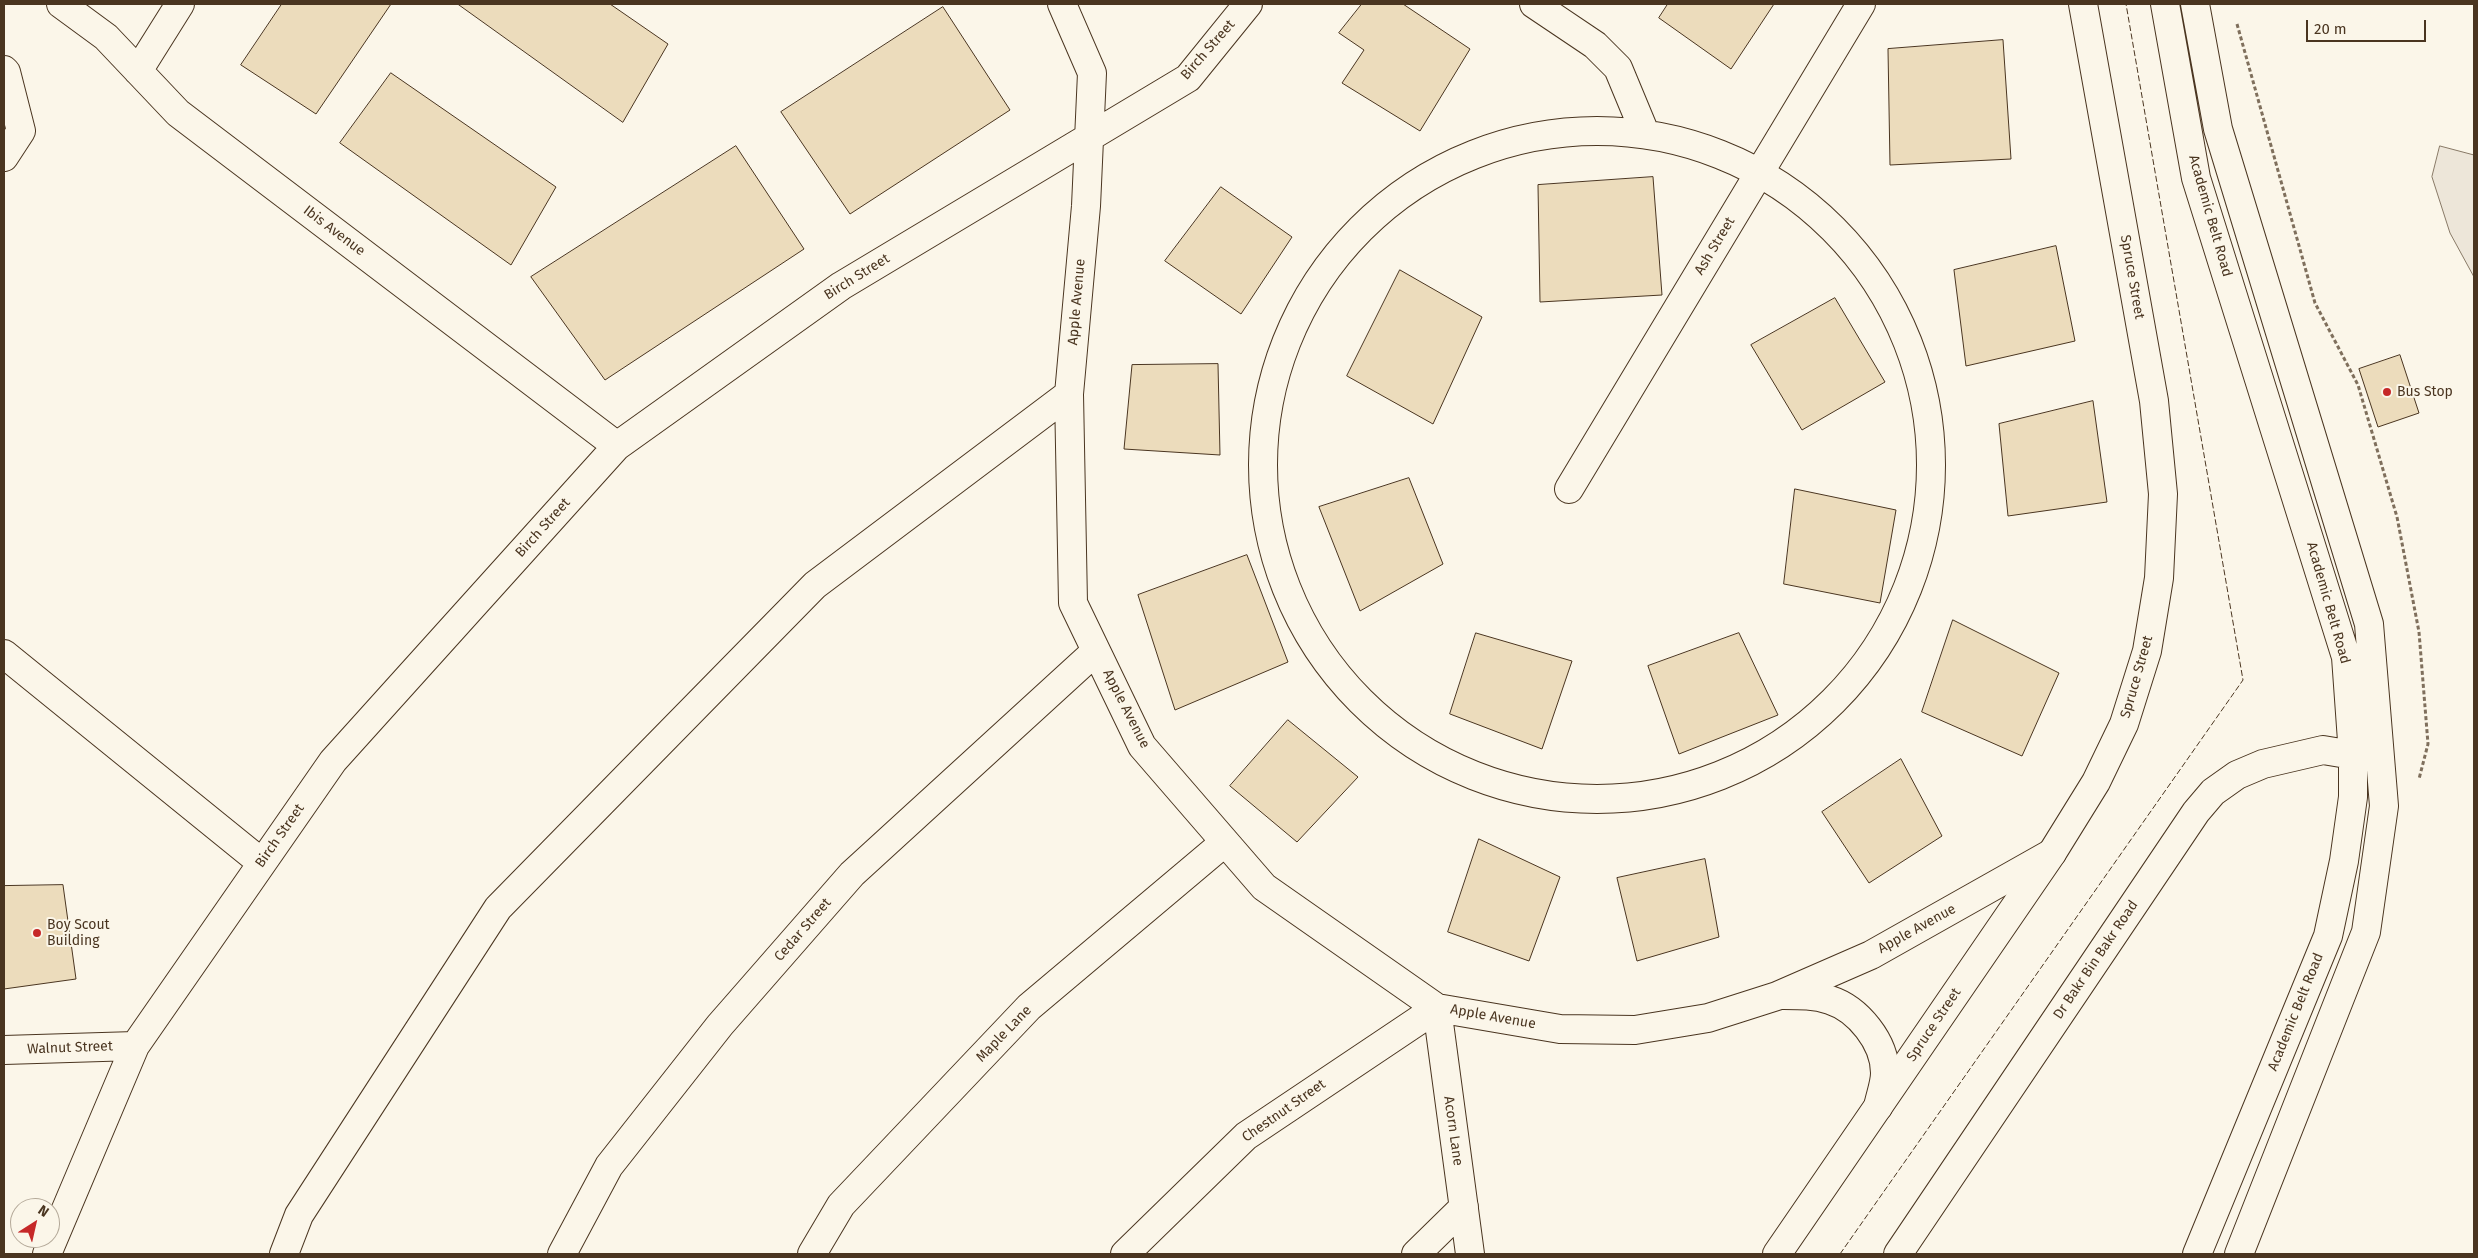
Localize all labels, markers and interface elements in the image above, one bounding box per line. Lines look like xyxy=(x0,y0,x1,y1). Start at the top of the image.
scale bar xyxy=(2308,10,2428,42)
street label: Birch Street xyxy=(1177,17,1239,83)
text: 20 m xyxy=(2314,20,2347,38)
street label: Academic Belt Road xyxy=(2185,153,2235,279)
street label: Ibis Avenue xyxy=(300,202,368,260)
street label: Ash Street xyxy=(1691,214,1739,278)
street label: Spruce Street xyxy=(2116,234,2148,320)
street label: Birch Street xyxy=(821,250,893,304)
street label: Apple Avenue xyxy=(1065,258,1089,346)
place label: Bus Stop xyxy=(2397,384,2453,400)
marker: Bus Stop xyxy=(2381,386,2393,398)
street label: Birch Street xyxy=(512,495,574,561)
street label: Academic Belt Road xyxy=(2303,540,2353,666)
street label: Spruce Street xyxy=(2117,634,2157,720)
street label: Apple Avenue xyxy=(1099,667,1153,751)
street label: Birch Street xyxy=(252,801,308,871)
street label: Cedar Street xyxy=(771,895,835,965)
street label: Dr Bakr Bin Bakr Road xyxy=(2050,897,2142,1023)
street label: Apple Avenue xyxy=(1875,901,1959,957)
place label: Boy Scout Building xyxy=(47,917,110,950)
marker: Boy Scout Building xyxy=(31,927,43,939)
street label: Academic Belt Road xyxy=(2265,951,2327,1073)
street label: Spruce Street xyxy=(1903,985,1965,1065)
street label: Apple Avenue xyxy=(1449,1001,1537,1033)
street label: Maple Lane xyxy=(973,1002,1035,1066)
street label: Walnut Street xyxy=(27,1038,113,1058)
street label: Chestnut Street xyxy=(1239,1076,1329,1146)
street label: Acorn Lane xyxy=(1440,1095,1466,1167)
north arrow xyxy=(10,1198,60,1248)
text: N xyxy=(35,1201,52,1221)

